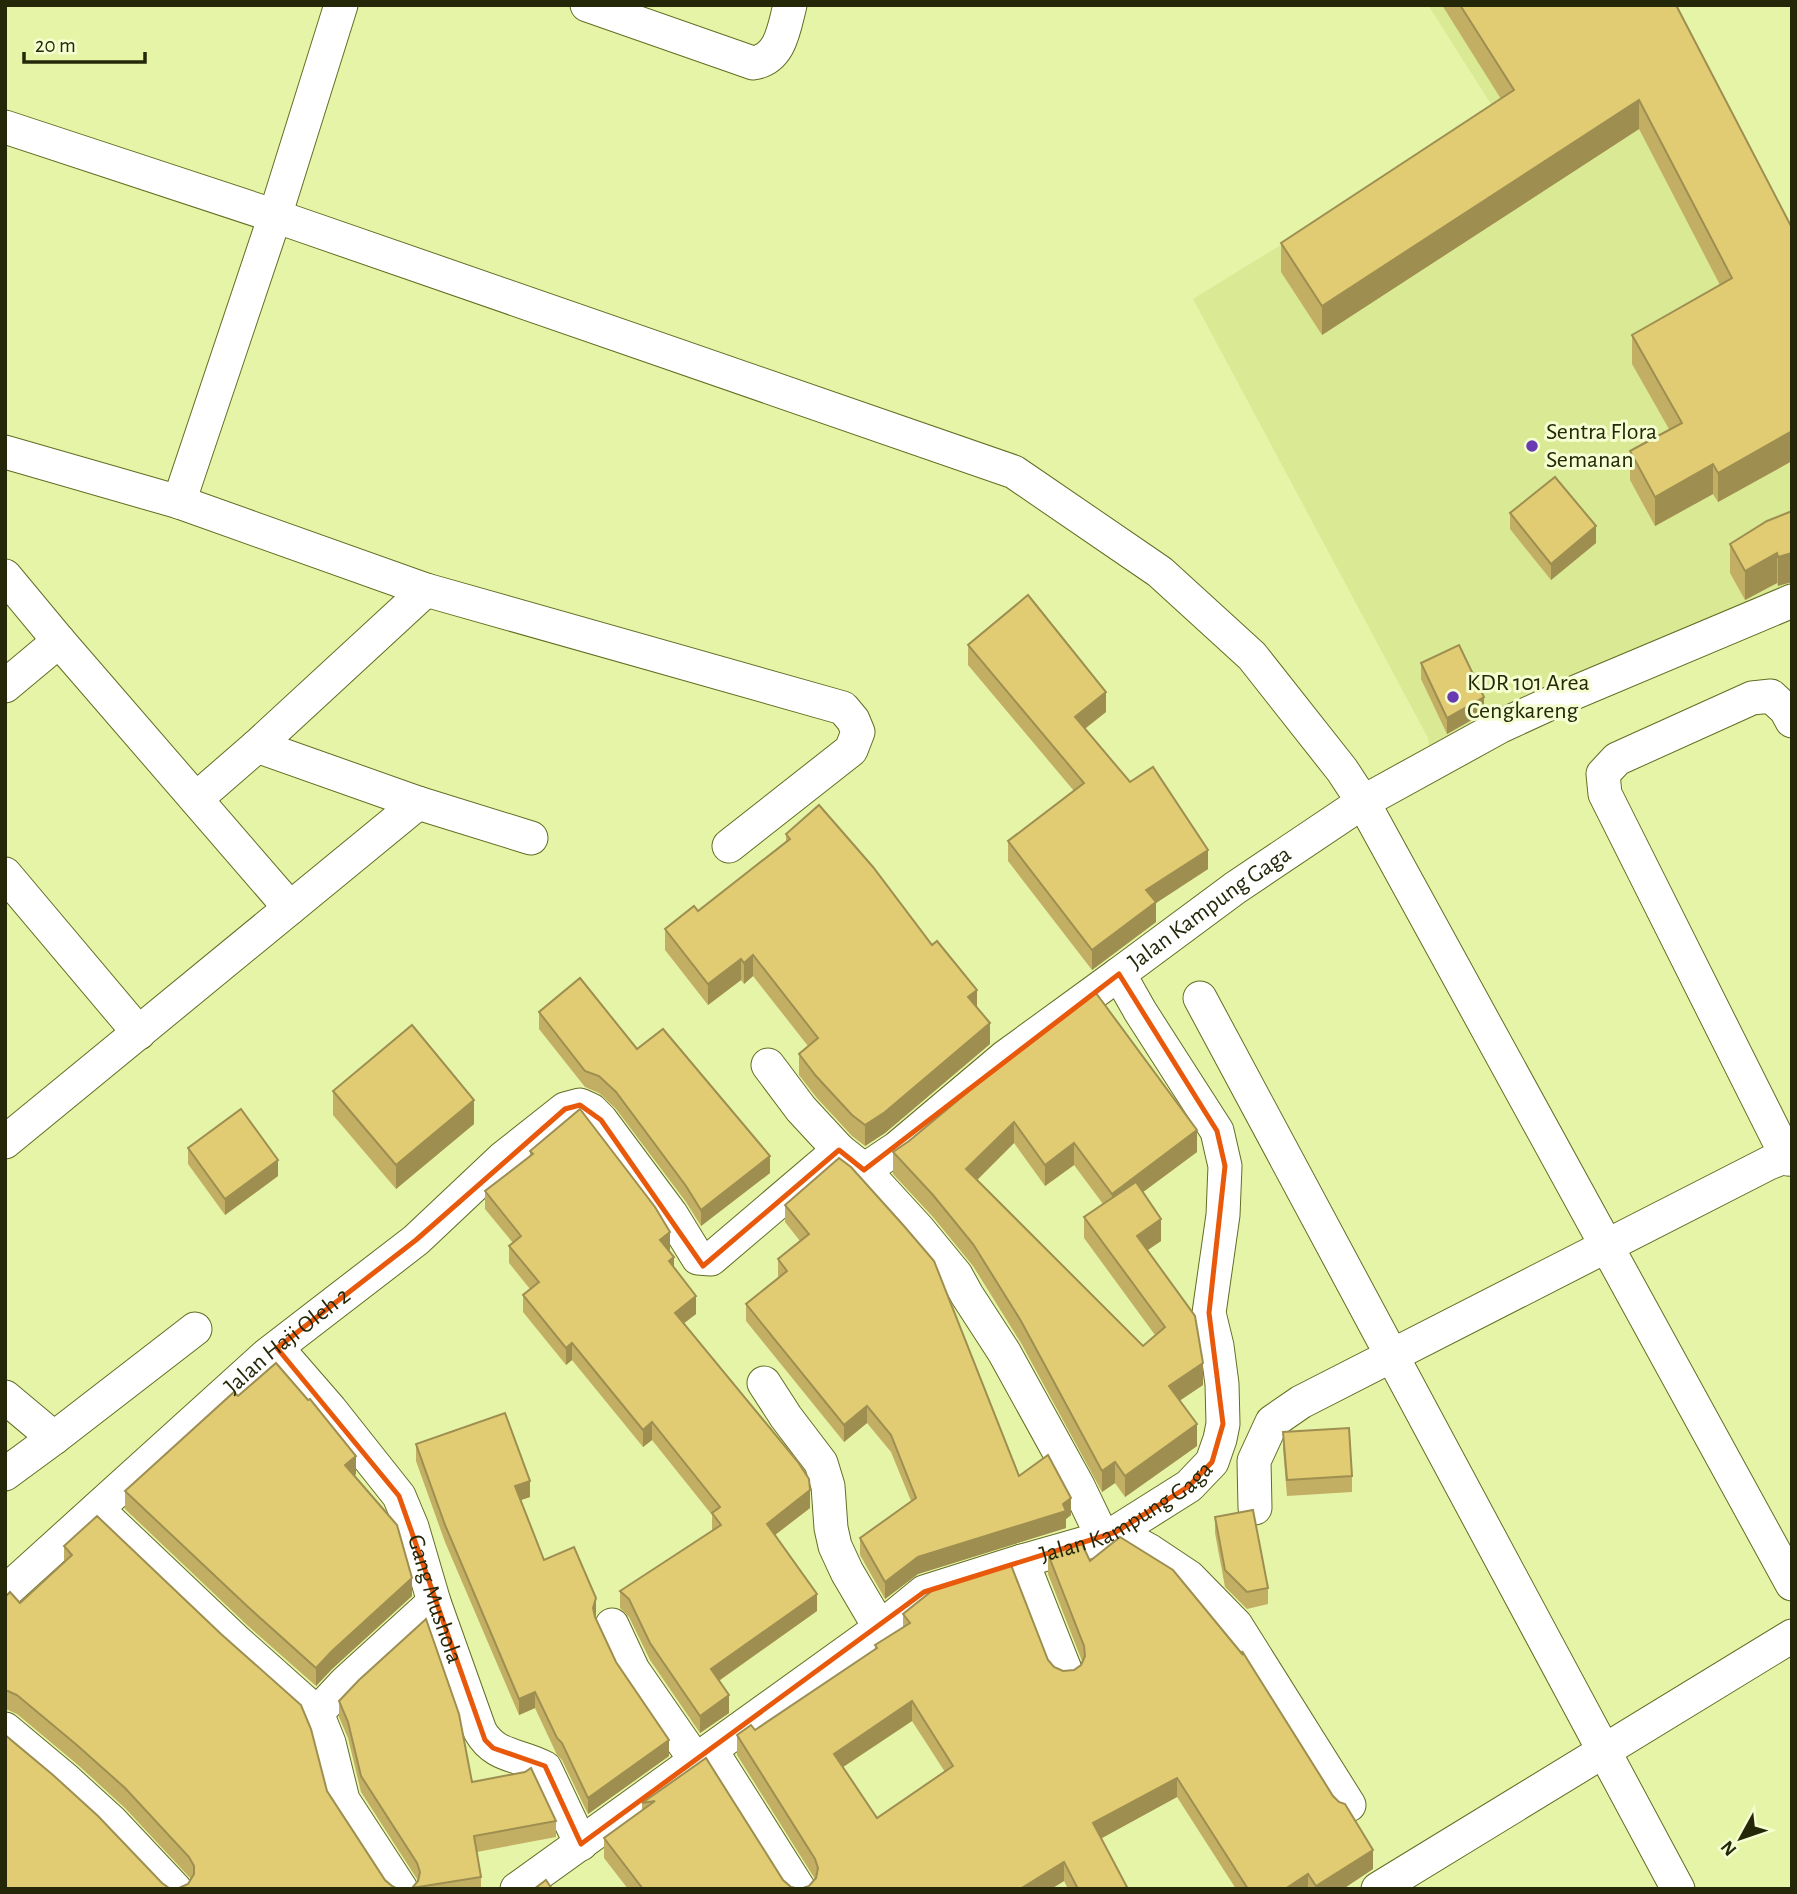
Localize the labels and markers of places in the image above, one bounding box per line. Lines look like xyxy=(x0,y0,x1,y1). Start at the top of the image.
place label: Sentra Flora Semanan xyxy=(1546,420,1657,472)
marker: Sentra Flora Semanan xyxy=(1524,438,1540,454)
place label: KDR 101 Area Cengkareng xyxy=(1467,671,1590,723)
marker: KDR 101 Area Cengkareng xyxy=(1445,689,1461,705)

